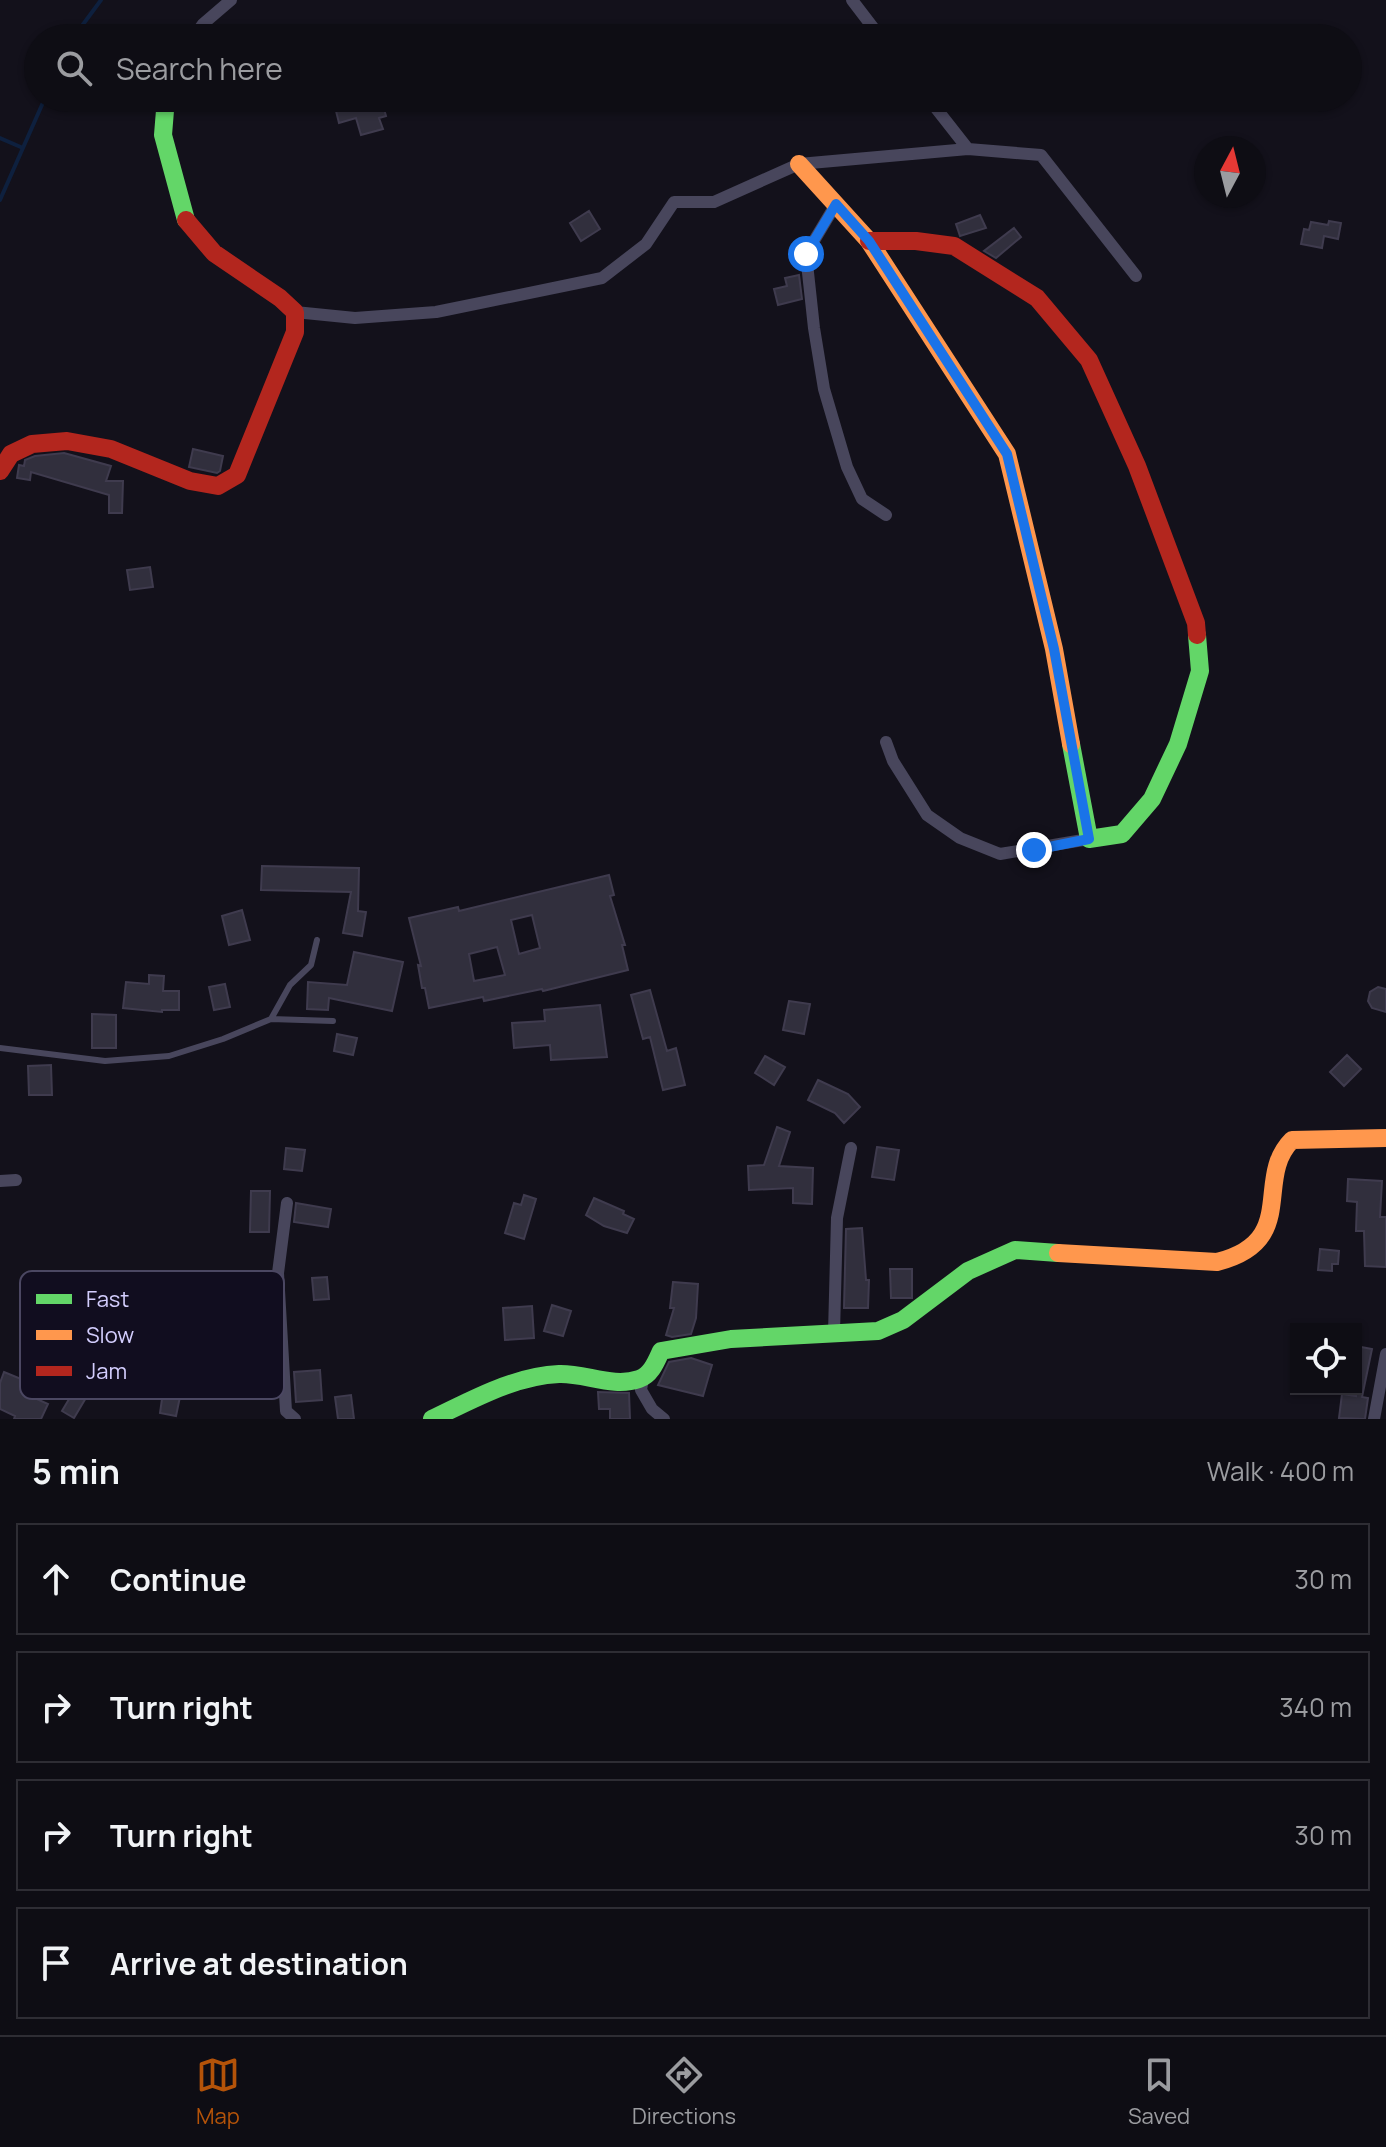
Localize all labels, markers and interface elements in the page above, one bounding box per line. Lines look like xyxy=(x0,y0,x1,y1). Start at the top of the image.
search box xyxy=(24,24,1362,112)
icon: search xyxy=(52,46,96,90)
text: Search here xyxy=(116,48,283,89)
north arrow xyxy=(1194,136,1266,208)
route start xyxy=(788,236,824,272)
route end xyxy=(1016,832,1052,868)
legend xyxy=(20,1271,284,1399)
text: Fast xyxy=(86,1284,129,1314)
text: Slow xyxy=(86,1320,134,1350)
map controls xyxy=(1290,1323,1362,1395)
button: locate xyxy=(1290,1323,1362,1395)
text: Jam xyxy=(86,1356,127,1386)
text: 5 min xyxy=(32,1448,120,1494)
text: Walk · 400 m xyxy=(1207,1453,1354,1489)
icon: ahead xyxy=(34,1557,78,1601)
text: Continue xyxy=(110,1559,246,1600)
text: 30 m xyxy=(1295,1561,1352,1597)
icon: right xyxy=(34,1685,78,1729)
text: Turn right xyxy=(110,1687,253,1728)
text: 340 m xyxy=(1279,1689,1352,1725)
icon: right xyxy=(34,1813,78,1857)
text: Turn right xyxy=(110,1815,253,1856)
text: 30 m xyxy=(1295,1817,1352,1853)
icon: arrive xyxy=(34,1941,78,1985)
text: Arrive at destination xyxy=(110,1943,408,1984)
tab: Map xyxy=(196,2053,240,2131)
tab: Directions xyxy=(632,2053,736,2131)
tab: Saved xyxy=(1128,2053,1190,2131)

